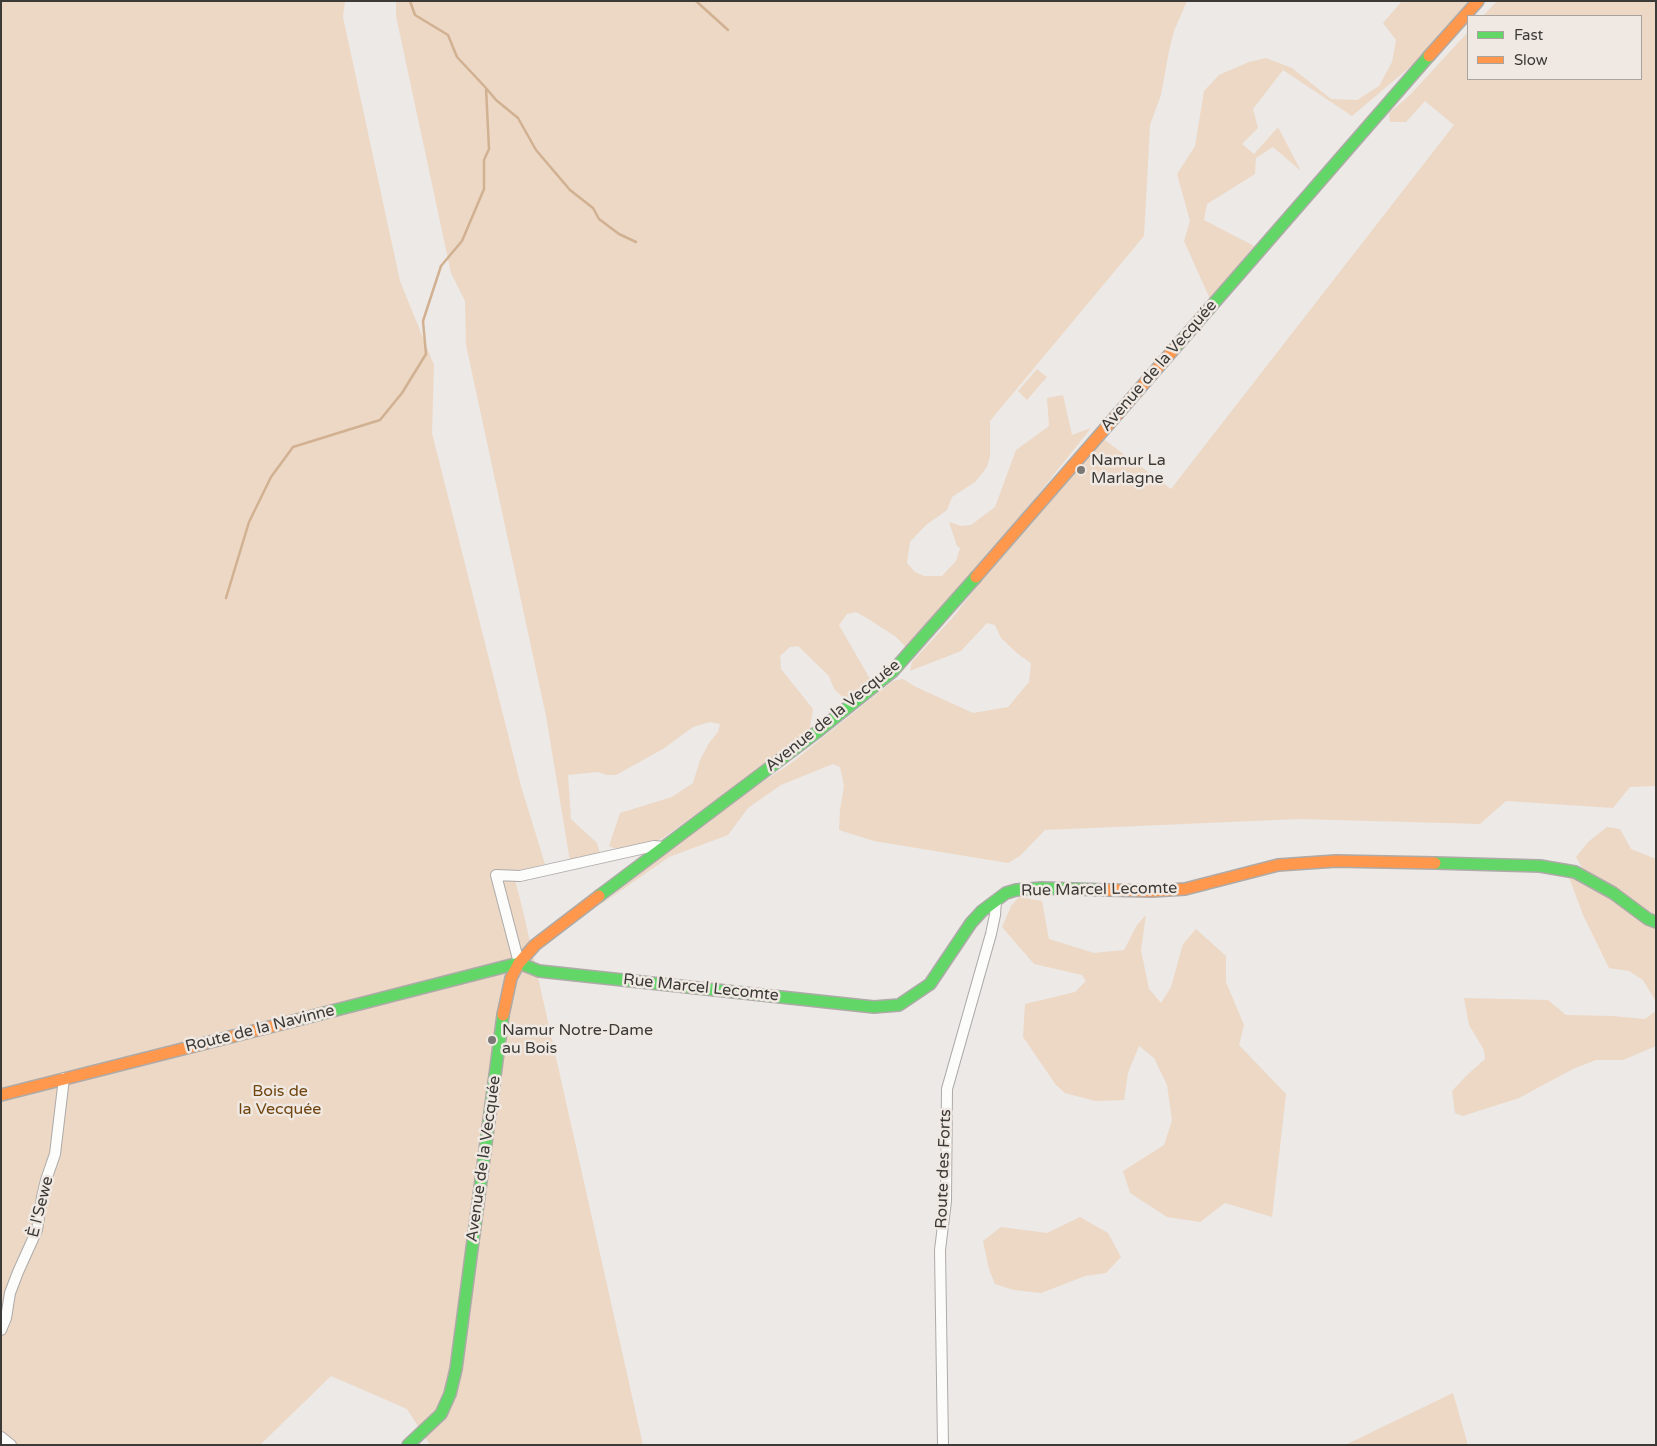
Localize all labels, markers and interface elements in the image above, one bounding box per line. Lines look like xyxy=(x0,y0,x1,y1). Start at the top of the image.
legend xyxy=(1467,15,1642,80)
text: Fast xyxy=(1514,26,1543,44)
text: Slow xyxy=(1514,51,1548,69)
street label: Avenue de la Vecquée xyxy=(1097,296,1221,436)
place label: Namur La Marlagne xyxy=(1091,451,1166,489)
marker: Namur La Marlagne xyxy=(1075,464,1087,476)
street label: Avenue de la Vecquée xyxy=(762,656,904,776)
street label: Rue Marcel Lecomte xyxy=(1021,879,1177,901)
street label: Rue Marcel Lecomte xyxy=(622,970,780,1006)
street label: Route de la Navinne xyxy=(183,1001,337,1057)
place label: Namur Notre-Dame au Bois xyxy=(502,1021,653,1059)
marker: Namur Notre-Dame au Bois xyxy=(486,1034,498,1046)
street label: Avenue de la Vecquée xyxy=(463,1075,505,1243)
park label: Bois de la Vecquée xyxy=(239,1082,321,1120)
street label: Route des Forts xyxy=(932,1109,956,1229)
street label: È l'Sewe xyxy=(24,1174,58,1240)

